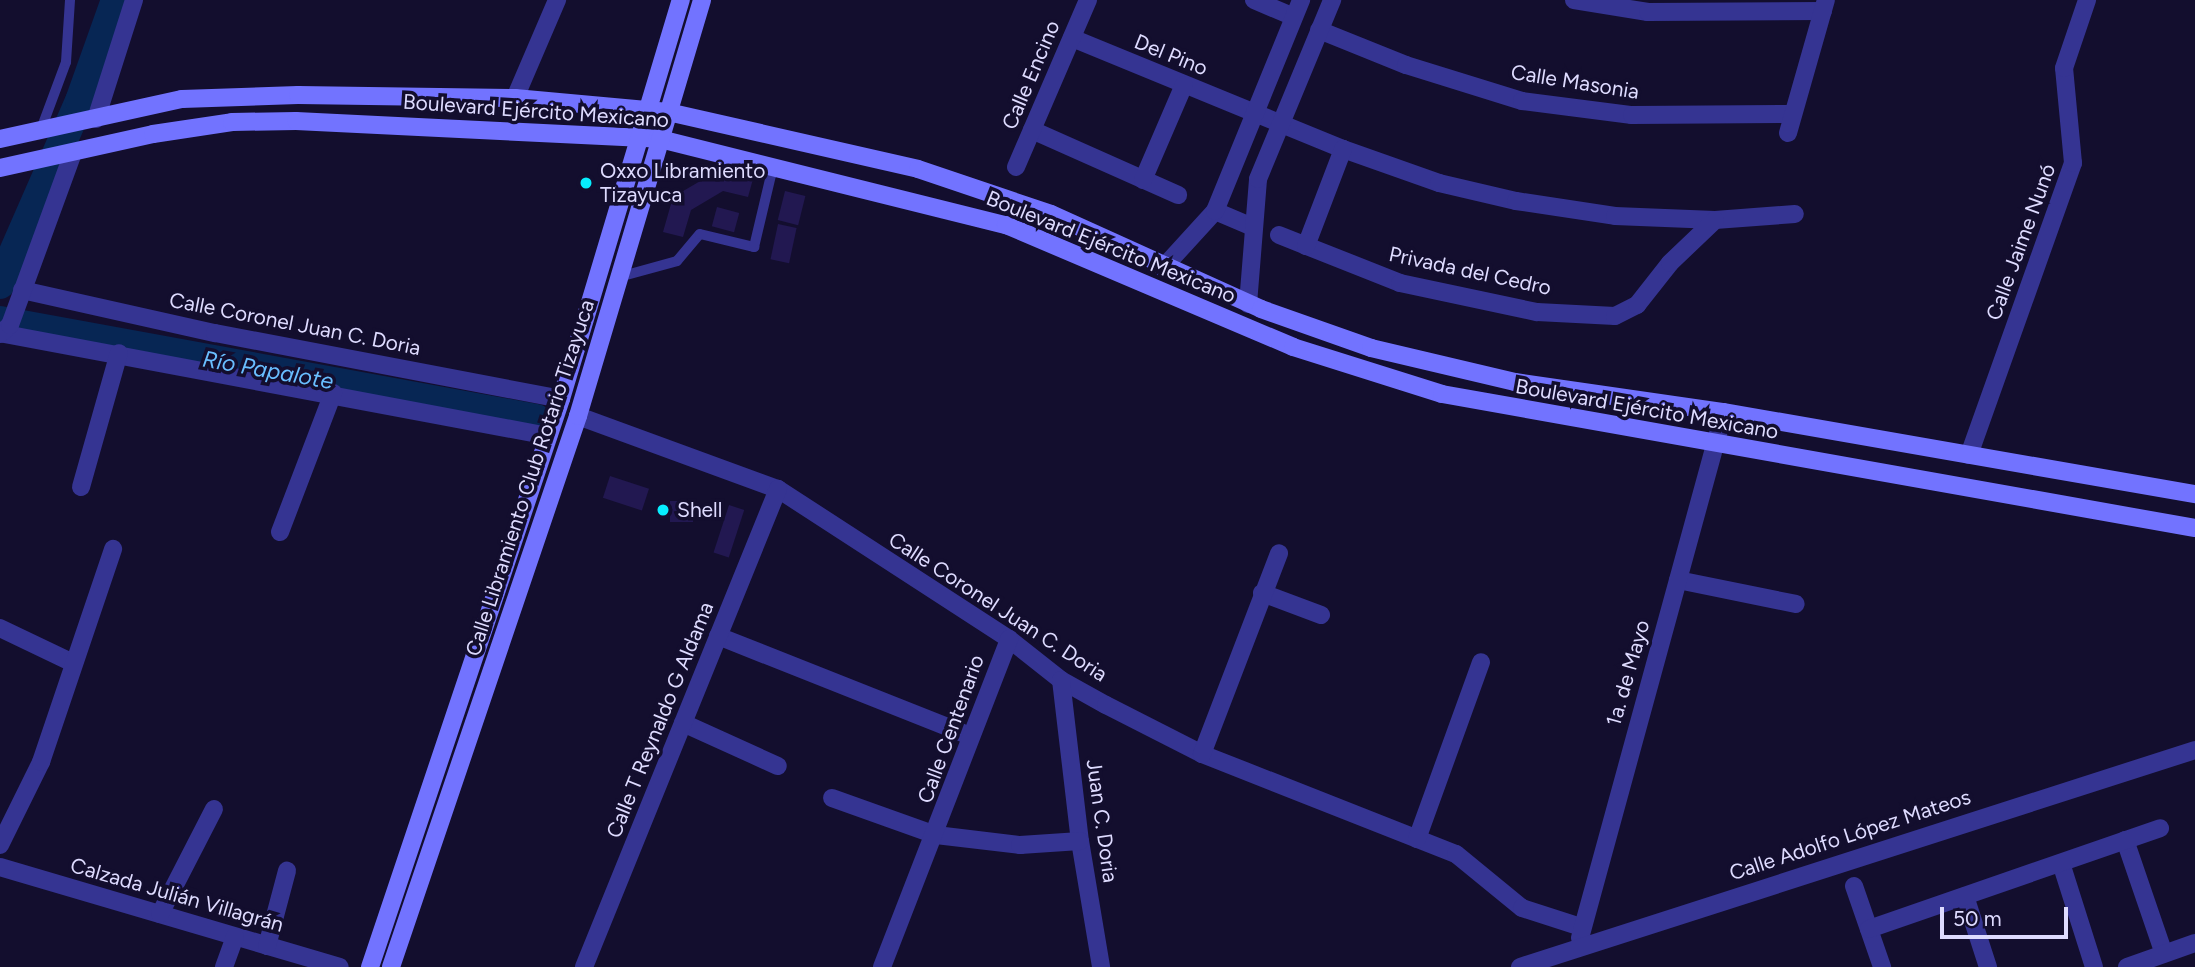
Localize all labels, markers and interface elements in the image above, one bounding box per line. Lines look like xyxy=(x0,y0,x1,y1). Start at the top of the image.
street label: Calle Encino xyxy=(997,17,1065,133)
street label: Del Pino xyxy=(1131,29,1211,81)
street label: Calle Masonia xyxy=(1509,59,1641,105)
street label: Boulevard Ejército Mexicano xyxy=(402,89,670,133)
place label: Oxxo Libramiento Tizayuca xyxy=(600,158,765,208)
street label: Calle Jaime Nunó xyxy=(1981,160,2061,324)
marker: Oxxo Libramiento Tizayuca xyxy=(578,175,594,191)
street label: Boulevard Ejército Mexicano xyxy=(983,185,1239,309)
street label: Privada del Cedro xyxy=(1386,241,1554,301)
street label: Calle Coronel Juan C. Doria xyxy=(167,287,423,361)
street label: Calle Libramiento Club Rotario Tizayuca xyxy=(460,297,600,659)
water label: Río Papalote xyxy=(200,345,336,395)
street label: Boulevard Ejército Mexicano xyxy=(1514,373,1780,445)
place label: Shell xyxy=(677,497,722,523)
marker: Shell xyxy=(655,502,671,518)
street label: Calle Coronel Juan C. Doria xyxy=(884,527,1112,687)
street label: Calle T Reynaldo G Aldama xyxy=(601,598,719,842)
street label: 1a. de Mayo xyxy=(1601,617,1655,729)
street label: Calle Centenario xyxy=(912,651,990,807)
street label: Juan C. Doria xyxy=(1081,758,1123,884)
street label: Calle Adolfo López Mateos xyxy=(1726,784,1974,886)
street label: Calzada Julián Villagrán xyxy=(68,852,286,938)
scale bar xyxy=(1943,894,2071,938)
text: 50 m xyxy=(1953,906,2002,931)

